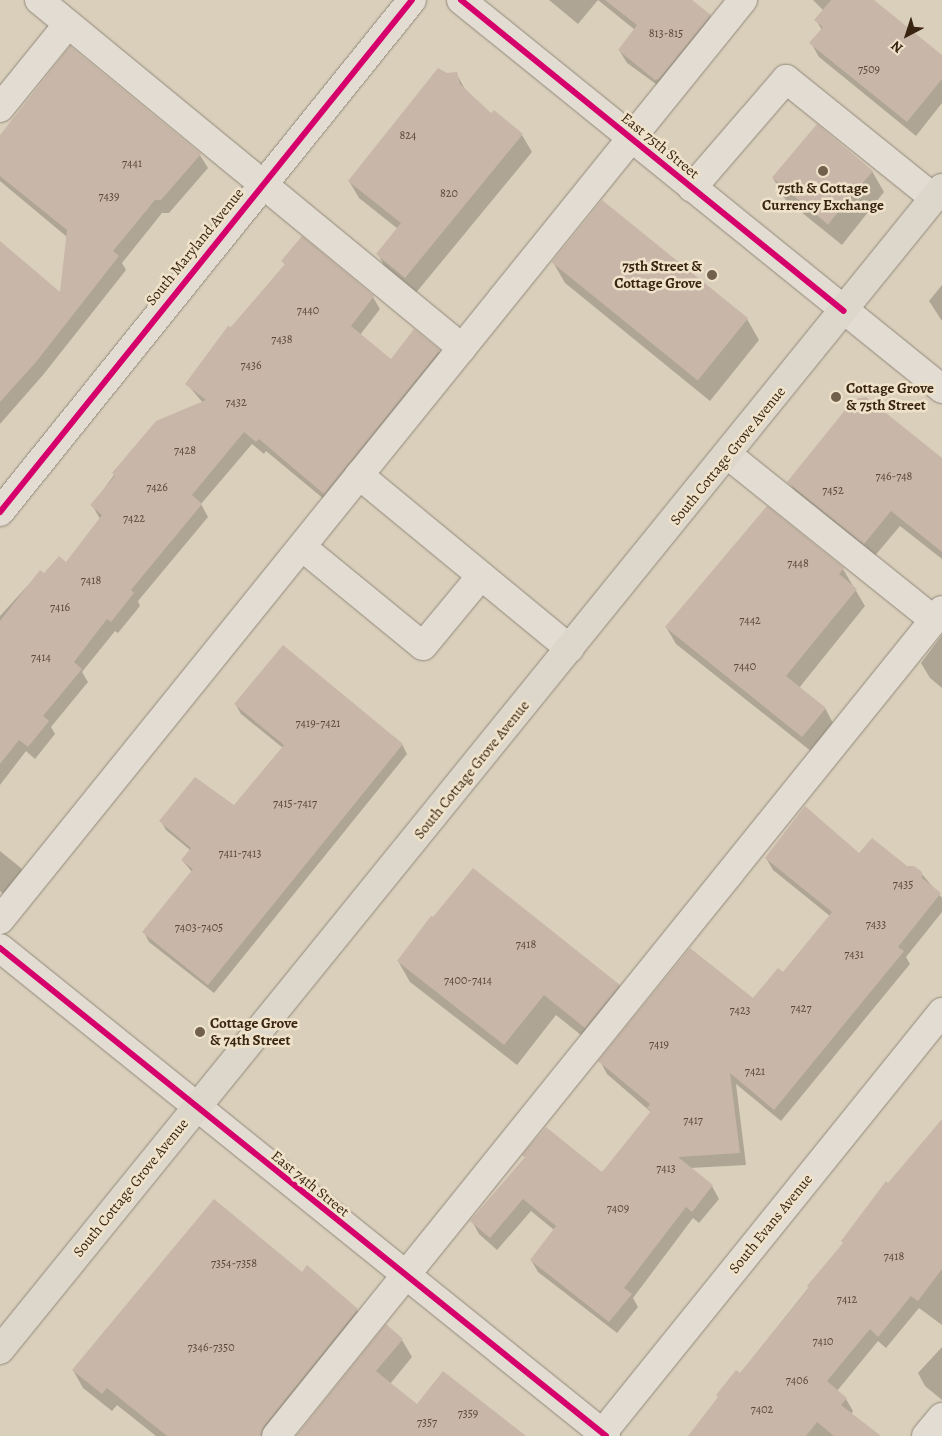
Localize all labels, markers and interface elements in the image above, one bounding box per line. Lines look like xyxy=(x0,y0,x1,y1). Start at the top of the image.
north arrow xyxy=(882,10,932,60)
house number: 813-815 xyxy=(649,27,683,41)
text: N xyxy=(887,36,907,57)
house number: 7509 xyxy=(858,63,880,77)
street label: East 75th Street xyxy=(617,109,703,183)
house number: 824 xyxy=(400,129,416,143)
house number: 7441 xyxy=(122,157,142,171)
marker: 75th & Cottage Currency Exchange xyxy=(817,165,829,177)
place label: 75th & Cottage Currency Exchange xyxy=(762,179,884,214)
street label: South Maryland Avenue xyxy=(142,185,248,309)
house number: 820 xyxy=(440,187,458,201)
house number: 7439 xyxy=(99,190,119,204)
place label: 75th Street & Cottage Grove xyxy=(614,257,702,292)
marker: 75th Street & Cottage Grove xyxy=(706,269,718,281)
house number: 7440 xyxy=(297,304,319,318)
house number: 7438 xyxy=(271,333,293,347)
house number: 7436 xyxy=(240,359,262,373)
place label: Cottage Grove & 75th Street xyxy=(846,379,934,414)
street label: South Cottage Grove Avenue xyxy=(667,383,789,529)
marker: Cottage Grove & 75th Street xyxy=(830,391,842,403)
house number: 7432 xyxy=(225,396,247,410)
house number: 7428 xyxy=(174,444,196,458)
house number: 746-748 xyxy=(876,470,912,484)
house number: 7426 xyxy=(146,481,168,495)
house number: 7452 xyxy=(822,484,844,498)
house number: 7422 xyxy=(123,512,145,526)
house number: 7448 xyxy=(787,557,809,571)
house number: 7418 xyxy=(81,574,101,588)
house number: 7416 xyxy=(50,601,70,615)
house number: 7442 xyxy=(739,614,761,628)
house number: 7414 xyxy=(31,651,51,665)
house number: 7440 xyxy=(734,660,756,674)
street label: South Cottage Grove Avenue xyxy=(411,697,533,843)
house number: 7419-7421 xyxy=(296,717,340,731)
house number: 7415-7417 xyxy=(273,797,317,811)
house number: 7411-7413 xyxy=(219,847,261,861)
house number: 7435 xyxy=(893,878,913,892)
house number: 7433 xyxy=(866,918,886,932)
house number: 7403-7405 xyxy=(175,921,223,935)
house number: 7418 xyxy=(516,938,536,952)
house number: 7431 xyxy=(844,948,864,962)
house number: 7400-7414 xyxy=(444,974,492,988)
house number: 7427 xyxy=(790,1002,812,1016)
house number: 7423 xyxy=(729,1004,751,1018)
place label: Cottage Grove & 74th Street xyxy=(210,1014,298,1049)
marker: Cottage Grove & 74th Street xyxy=(194,1026,206,1038)
house number: 7419 xyxy=(649,1038,669,1052)
house number: 7421 xyxy=(745,1065,765,1079)
house number: 7417 xyxy=(683,1114,703,1128)
street label: South Cottage Grove Avenue xyxy=(70,1115,192,1261)
street label: East 74th Street xyxy=(267,1147,353,1221)
house number: 7413 xyxy=(656,1162,676,1176)
street label: South Evans Avenue xyxy=(725,1171,817,1277)
house number: 7409 xyxy=(607,1202,629,1216)
house number: 7418 xyxy=(884,1250,904,1264)
house number: 7354-7358 xyxy=(211,1257,257,1271)
house number: 7412 xyxy=(837,1293,857,1307)
house number: 7410 xyxy=(813,1335,833,1349)
house number: 7346-7350 xyxy=(187,1341,235,1355)
house number: 7406 xyxy=(786,1374,808,1388)
house number: 7402 xyxy=(751,1403,773,1417)
house number: 7359 xyxy=(458,1407,478,1421)
house number: 7357 xyxy=(417,1416,437,1430)

